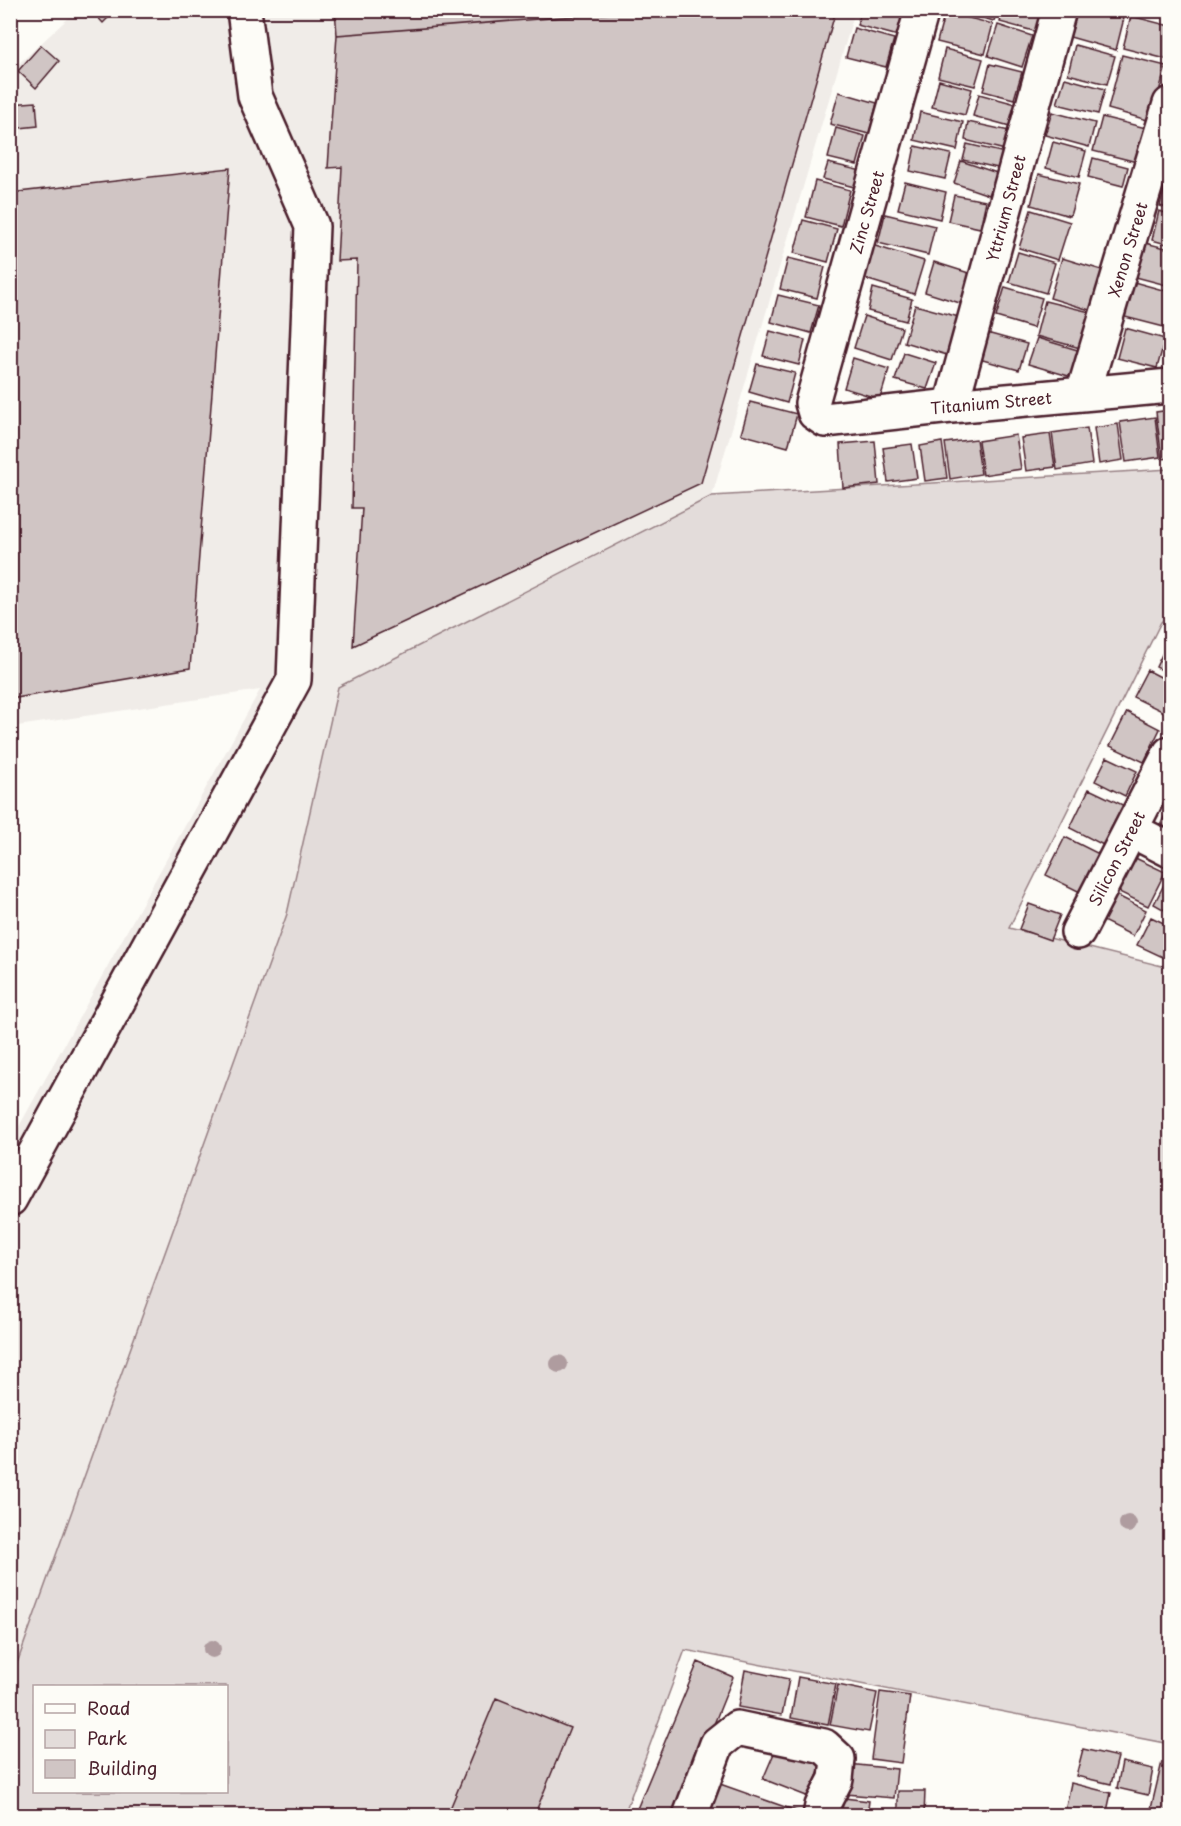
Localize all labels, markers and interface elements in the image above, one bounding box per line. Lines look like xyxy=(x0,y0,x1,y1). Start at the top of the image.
street label: Yttrium Street xyxy=(979,151,1031,264)
street label: Zinc Street xyxy=(843,167,889,256)
street label: Xenon Street xyxy=(1101,198,1153,299)
street label: Titanium Street xyxy=(929,385,1053,419)
street label: Silicon Street xyxy=(1082,806,1150,910)
legend xyxy=(33,1685,228,1793)
text: Road xyxy=(87,1694,131,1721)
text: Park xyxy=(87,1724,127,1751)
text: Building xyxy=(87,1754,157,1781)

